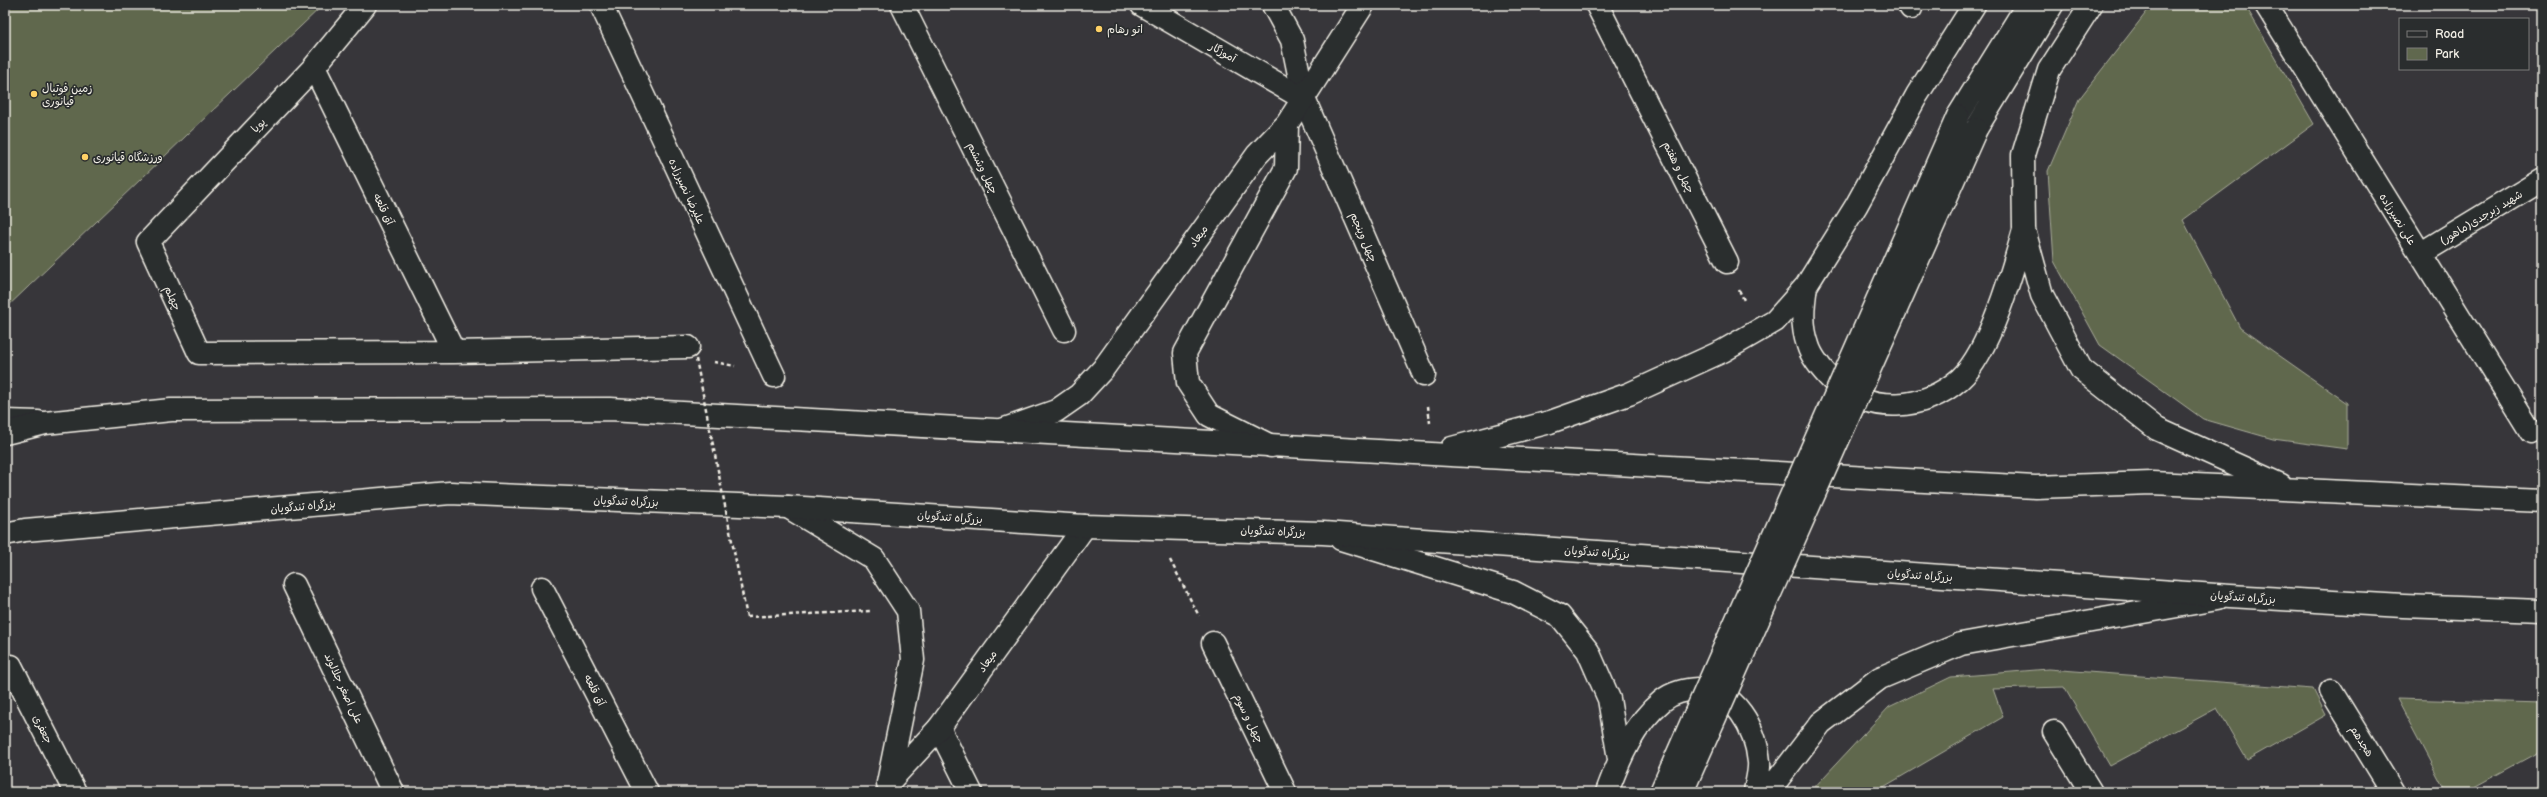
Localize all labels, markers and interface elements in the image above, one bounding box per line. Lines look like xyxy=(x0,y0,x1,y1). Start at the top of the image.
legend xyxy=(2399,18,2529,70)
place label: اتو رهام xyxy=(1107,23,1143,38)
marker: اتو رهام xyxy=(1094,24,1104,34)
text: Road xyxy=(2435,27,2464,42)
street label: آموزگار xyxy=(1206,39,1240,67)
text: Park xyxy=(2435,47,2459,62)
place label: زمین فوتبال قیانوری xyxy=(42,82,92,109)
marker: زمین فوتبال قیانوری xyxy=(29,89,39,99)
street label: پویا xyxy=(248,115,269,136)
street label: چهل و هفتم xyxy=(1658,139,1697,196)
street label: چهل وششم xyxy=(963,140,1001,197)
place label: ورزشگاه قیانوری xyxy=(93,151,163,165)
marker: ورزشگاه قیانوری xyxy=(80,152,90,162)
street label: علیرضا نصیرزاده xyxy=(666,156,707,226)
street label: شهید زبرجدی(ماهور) xyxy=(2438,188,2525,248)
street label: آق قلعه xyxy=(370,191,397,228)
street label: علی نصیرزاده xyxy=(2376,191,2419,248)
street label: چهل وپنجم xyxy=(1345,210,1380,265)
street label: میعاد xyxy=(1186,223,1211,250)
street label: چهلم xyxy=(159,284,184,313)
street label: بزرگراه تندگویان xyxy=(593,494,659,510)
street label: بزرگراه تندگویان xyxy=(270,497,336,517)
street label: بزرگراه تندگویان xyxy=(917,509,983,527)
street label: بزرگراه تندگویان xyxy=(1240,524,1306,540)
street label: بزرگراه تندگویان xyxy=(1564,544,1630,562)
street label: بزرگراه تندگویان xyxy=(1887,567,1953,585)
street label: بزرگراه تندگویان xyxy=(2210,589,2276,607)
street label: میعاد xyxy=(975,648,1000,675)
street label: علی اصغر جلالوند xyxy=(321,651,366,726)
street label: آق قلعه xyxy=(581,672,609,709)
street label: چهل و سوم xyxy=(1229,691,1266,746)
street label: جعفری xyxy=(30,713,55,746)
street label: هجدهم xyxy=(2345,723,2376,760)

